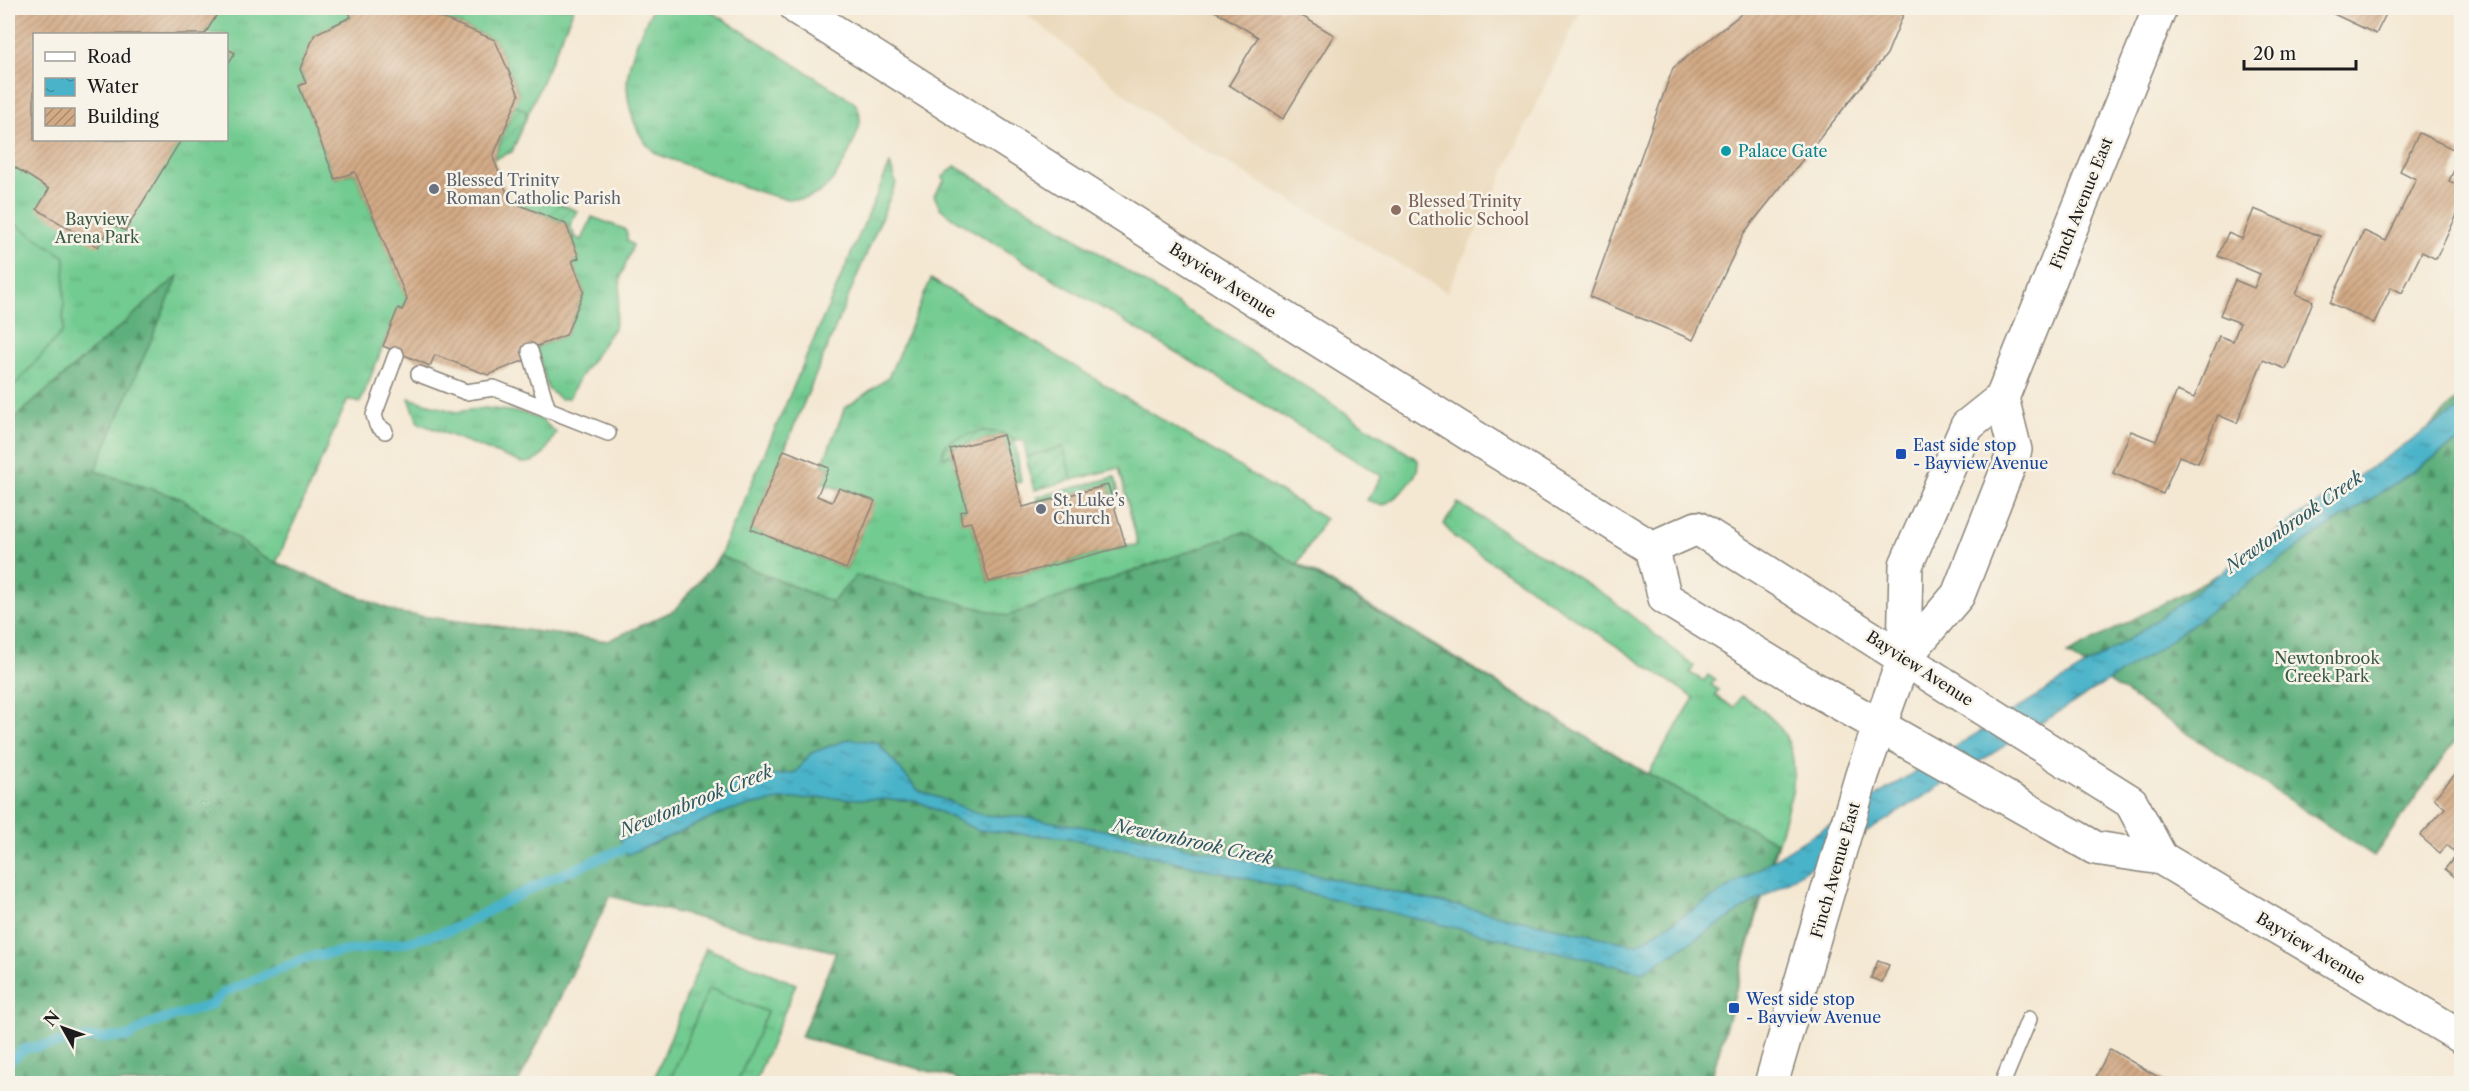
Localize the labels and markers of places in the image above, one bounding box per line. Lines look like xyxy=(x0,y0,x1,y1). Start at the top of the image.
place label: Palace Gate xyxy=(1738,141,1828,161)
marker: Palace Gate xyxy=(1719,144,1733,158)
place label: Blessed Trinity Roman Catholic Parish xyxy=(446,170,621,208)
marker: Blessed Trinity Roman Catholic Parish xyxy=(427,182,441,196)
place label: Blessed Trinity Catholic School xyxy=(1408,191,1529,229)
marker: Blessed Trinity Catholic School xyxy=(1389,203,1403,217)
place label: East side stop - Bayview Avenue xyxy=(1913,435,2048,473)
marker: East side stop - Bayview Avenue xyxy=(1894,447,1908,461)
place label: St. Luke’s Church xyxy=(1053,490,1125,528)
marker: St. Luke’s Church xyxy=(1034,502,1048,516)
place label: West side stop - Bayview Avenue xyxy=(1745,989,1881,1027)
marker: West side stop - Bayview Avenue xyxy=(1727,1001,1741,1015)

